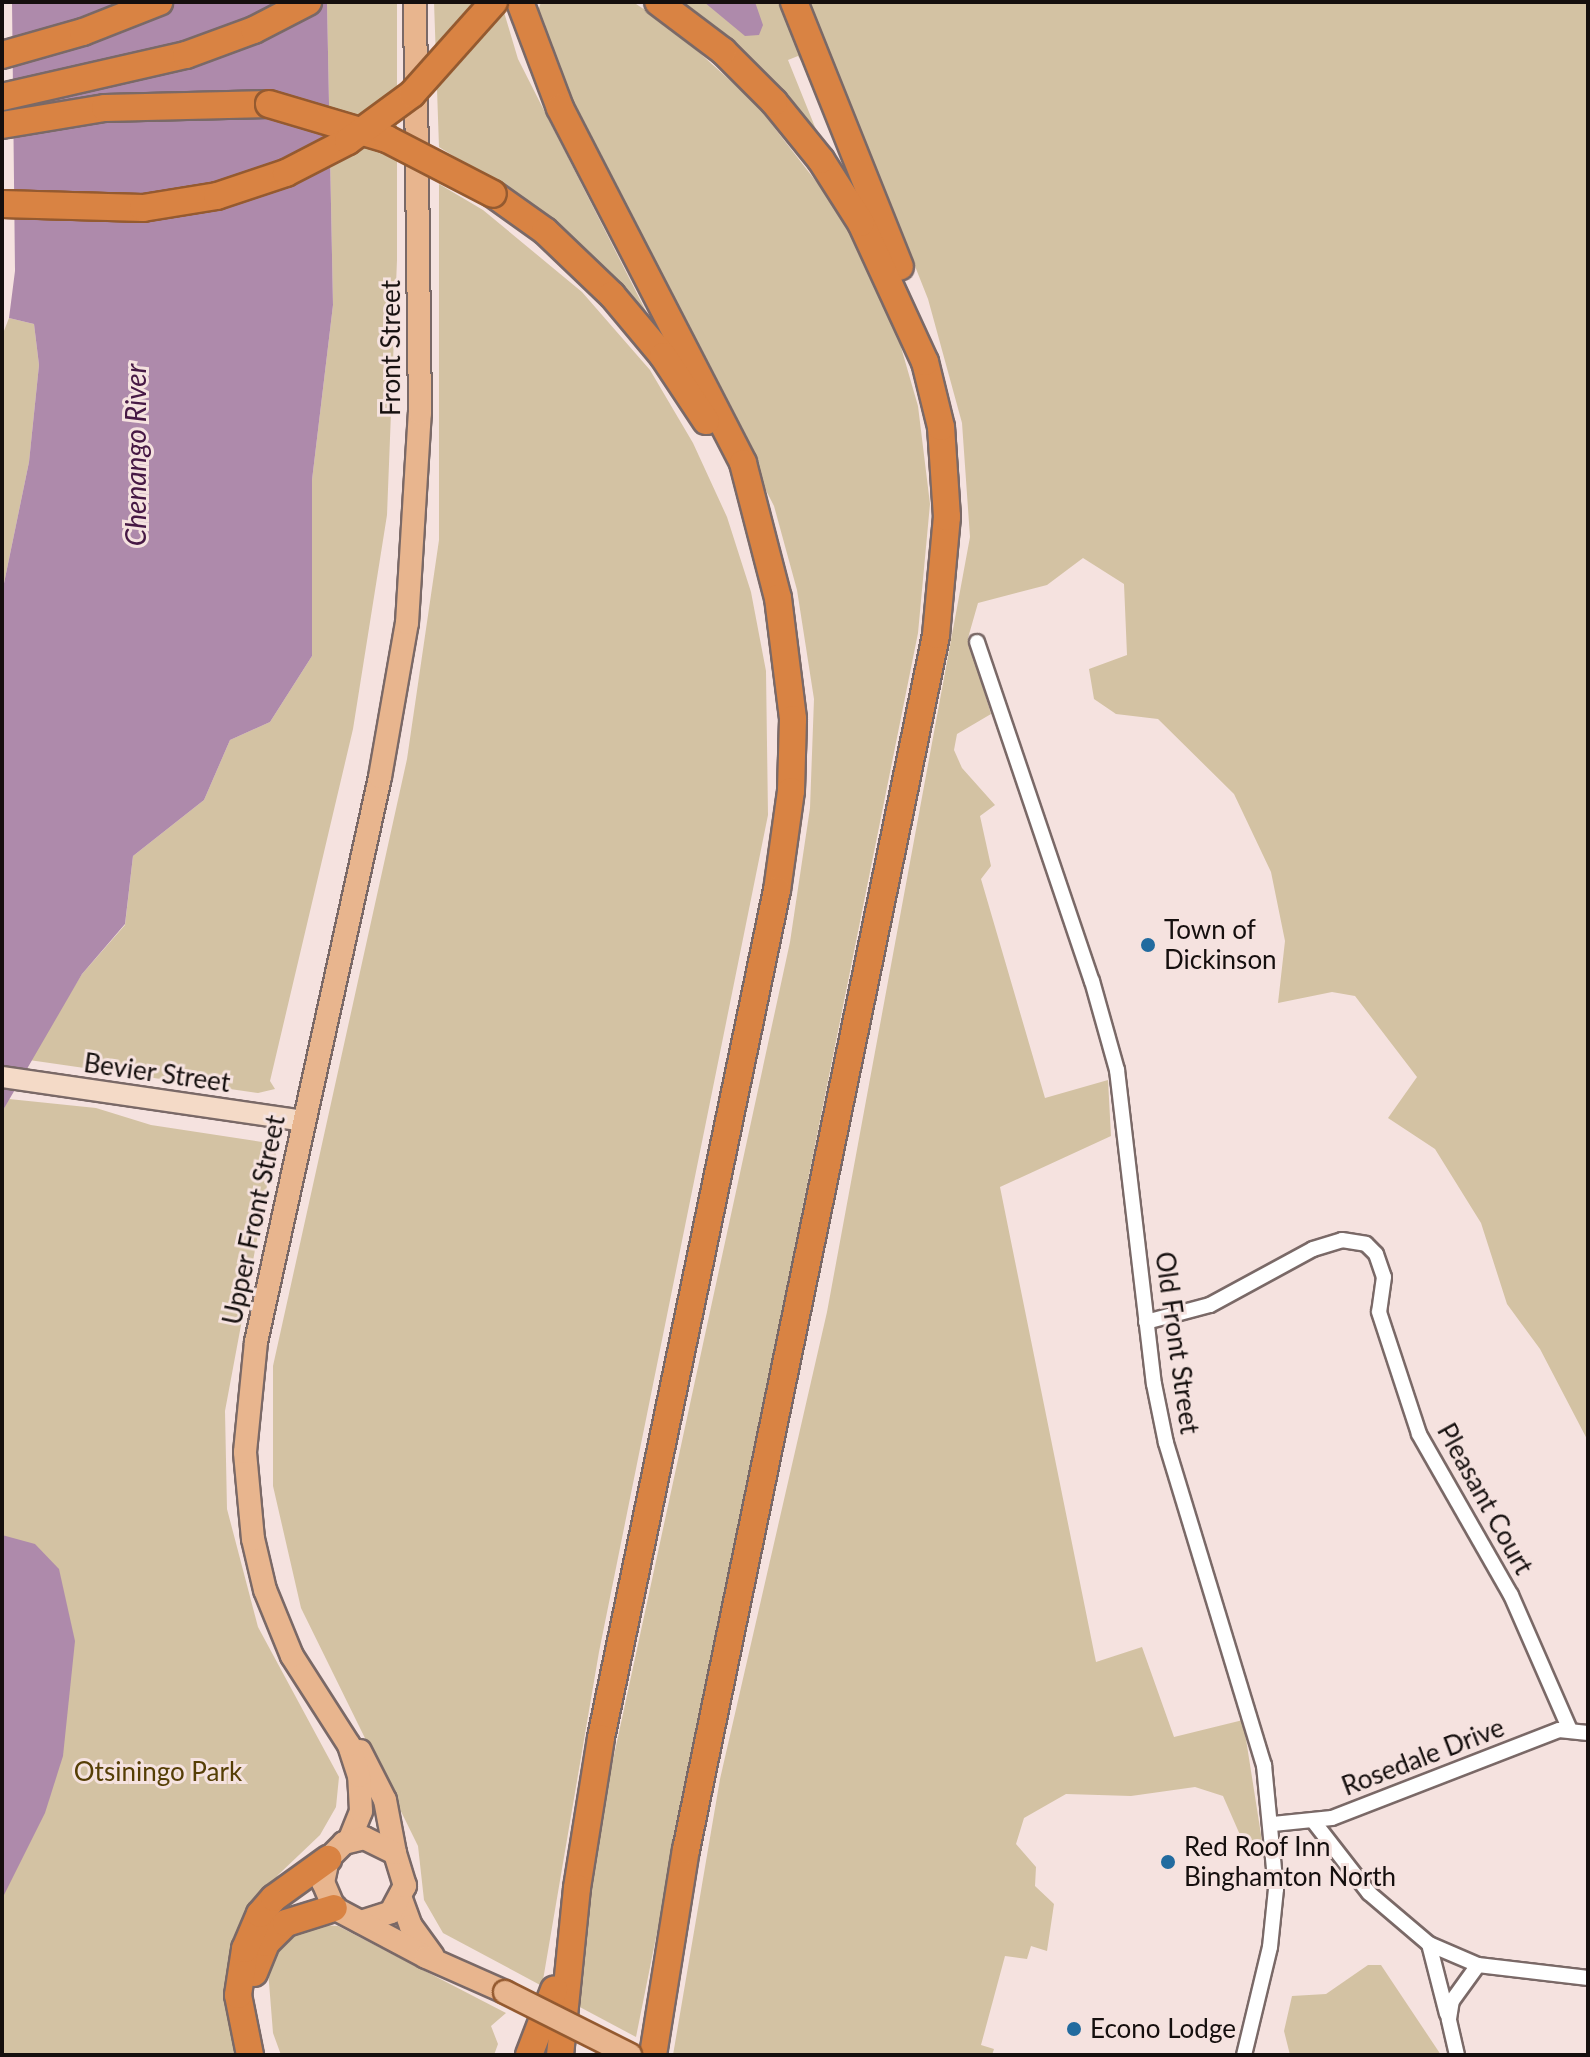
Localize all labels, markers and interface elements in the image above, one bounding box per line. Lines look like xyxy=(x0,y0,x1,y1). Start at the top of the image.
street label: Front Street xyxy=(375,280,407,416)
water label: Chenango River xyxy=(118,364,152,546)
place label: Town of Dickinson xyxy=(1164,914,1277,976)
marker: Town of Dickinson xyxy=(1139,936,1157,954)
street label: Bevier Street xyxy=(82,1047,232,1099)
street label: Upper Front Street xyxy=(217,1112,291,1328)
street label: Old Front Street xyxy=(1149,1250,1205,1436)
street label: Pleasant Court xyxy=(1431,1418,1539,1580)
street label: Rosedale Drive xyxy=(1338,1712,1508,1802)
park label: Otsiningo Park xyxy=(74,1756,242,1788)
place label: Red Roof Inn Binghamton North xyxy=(1184,1831,1396,1892)
marker: Red Roof Inn Binghamton North xyxy=(1159,1853,1177,1871)
place label: Econo Lodge xyxy=(1090,2013,1236,2045)
marker: Econo Lodge xyxy=(1065,2020,1083,2038)

